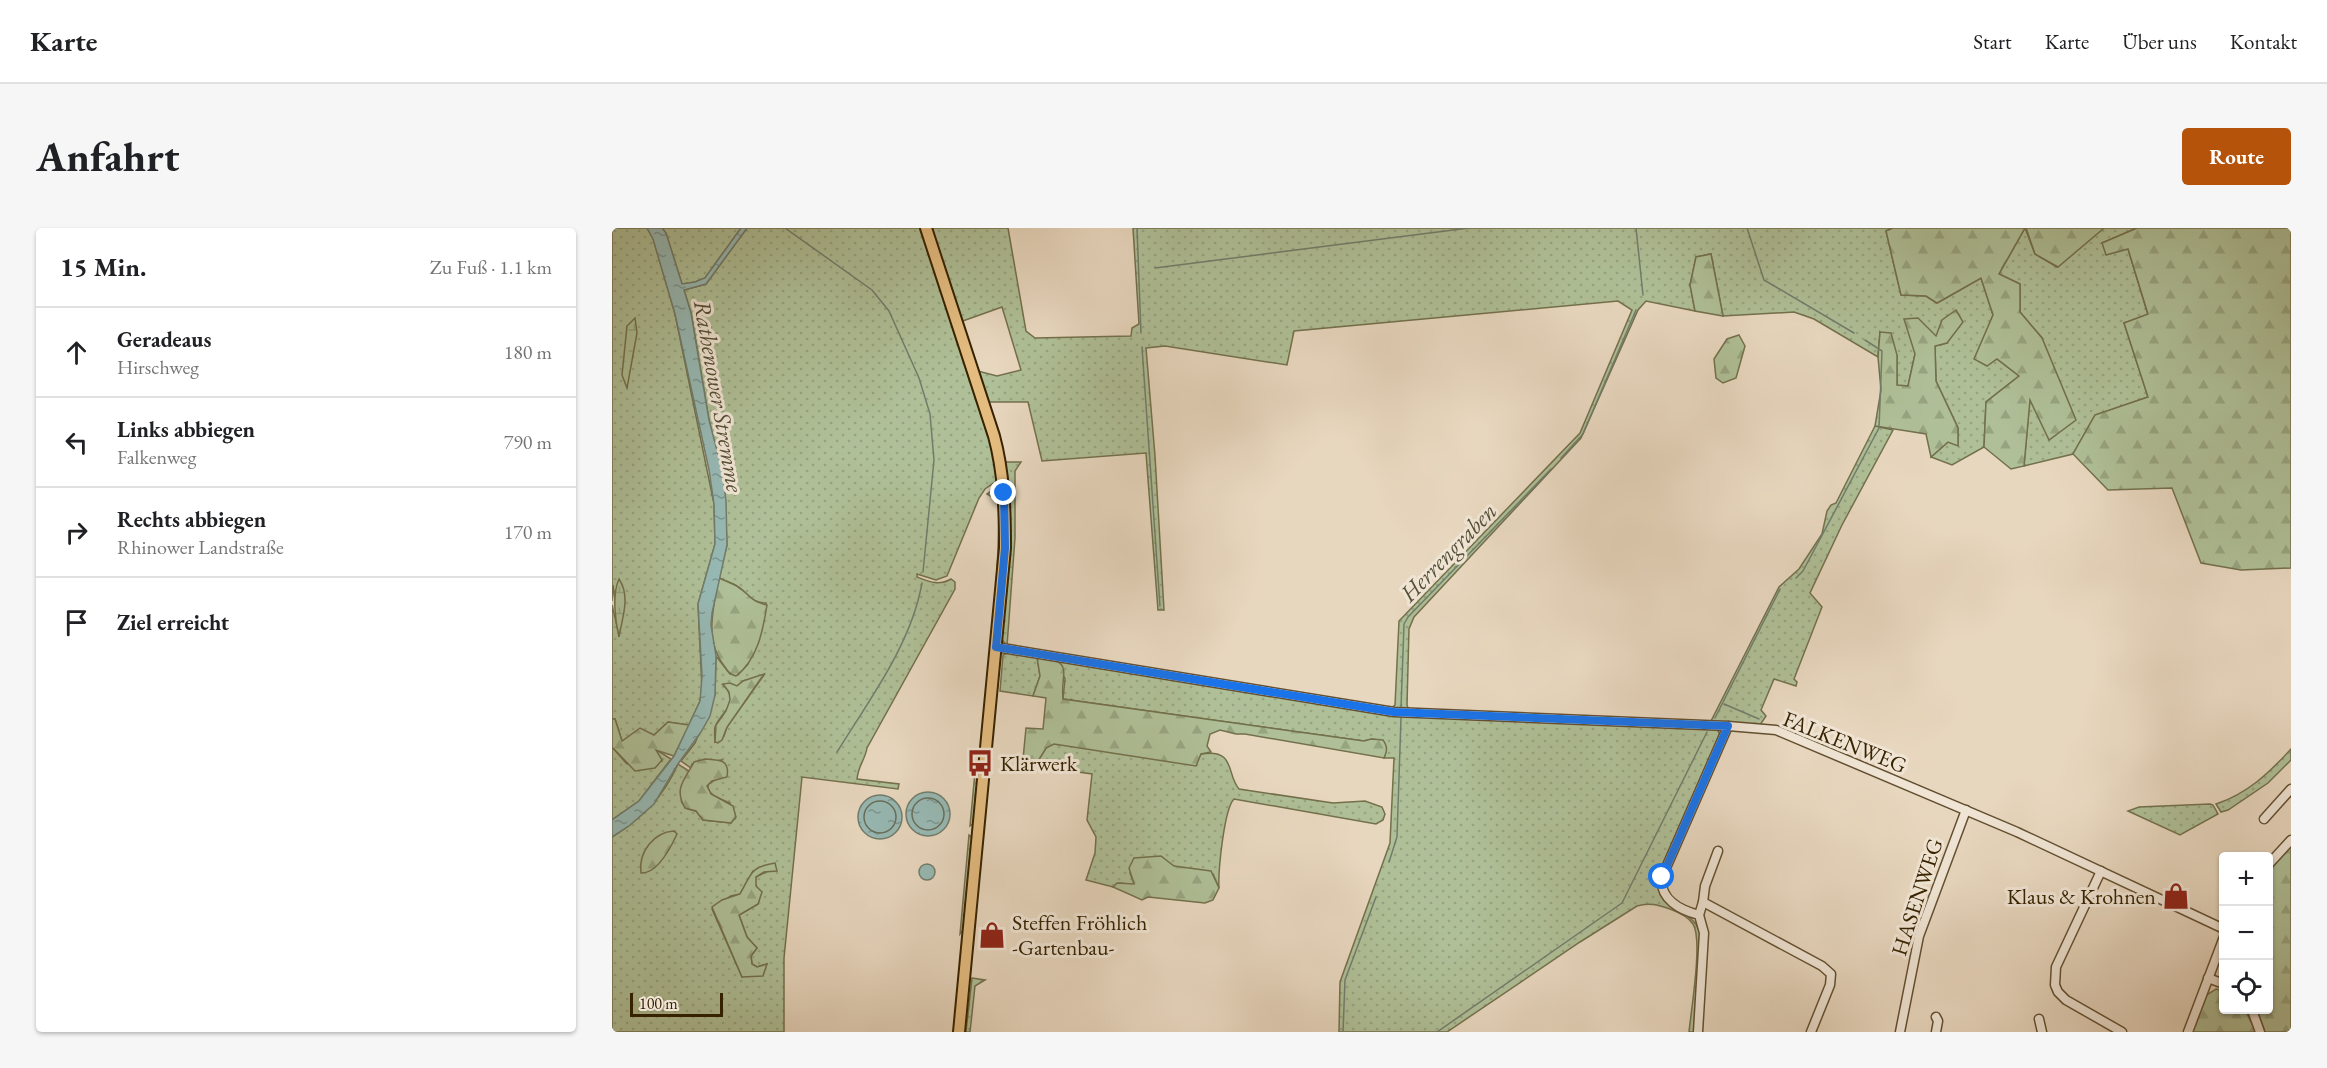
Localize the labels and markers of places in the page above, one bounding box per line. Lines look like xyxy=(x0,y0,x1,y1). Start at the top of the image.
bus stop icon: Klärwerk xyxy=(965,748,995,778)
place label: Klärwerk xyxy=(1000,749,1078,778)
shop icon: Klaus & Krohnen xyxy=(2161,881,2191,911)
place label: Klaus & Krohnen xyxy=(2007,882,2156,911)
place label: Steffen Fröhlich -Gartenbau- xyxy=(1012,908,1147,962)
shop icon: Steffen Fröhlich -Gartenbau- xyxy=(977,920,1007,950)

